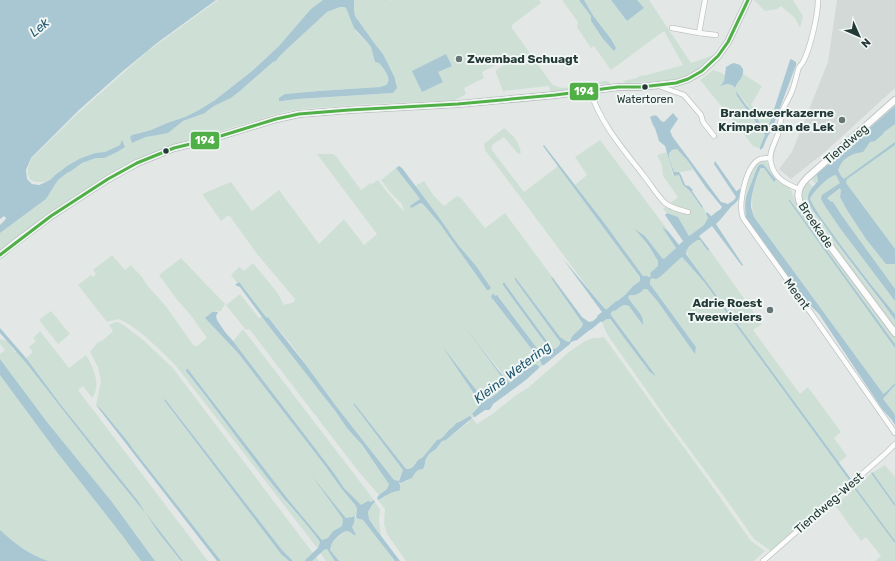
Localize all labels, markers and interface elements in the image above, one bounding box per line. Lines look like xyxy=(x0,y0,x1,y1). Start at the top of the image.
water label: Lek xyxy=(26,15,52,40)
north arrow xyxy=(839,16,879,56)
text: N xyxy=(858,35,873,50)
place label: Zwembad Schuagt xyxy=(467,52,579,66)
marker: Zwembad Schuagt xyxy=(454,54,464,64)
line badge: 194 xyxy=(569,82,599,101)
marker: Watertoren xyxy=(640,82,650,92)
text: 194 xyxy=(574,85,594,98)
place label: Watertoren xyxy=(617,93,673,106)
place label: Brandweerkazerne Krimpen aan de Lek xyxy=(718,106,834,134)
marker: Brandweerkazerne Krimpen aan de Lek xyxy=(837,115,847,125)
street label: Tiendweg xyxy=(821,121,871,167)
line badge: 194 xyxy=(190,131,220,150)
text: 194 xyxy=(195,134,215,147)
unlabelled marker xyxy=(161,146,171,156)
street label: Breekade xyxy=(796,199,837,251)
street label: Meent xyxy=(781,276,813,312)
place label: Adrie Roest Tweewielers xyxy=(688,296,762,324)
marker: Adrie Roest Tweewielers xyxy=(765,305,775,315)
water label: Kleine Wetering xyxy=(471,338,555,407)
street label: Tiendweg-West xyxy=(792,469,867,537)

